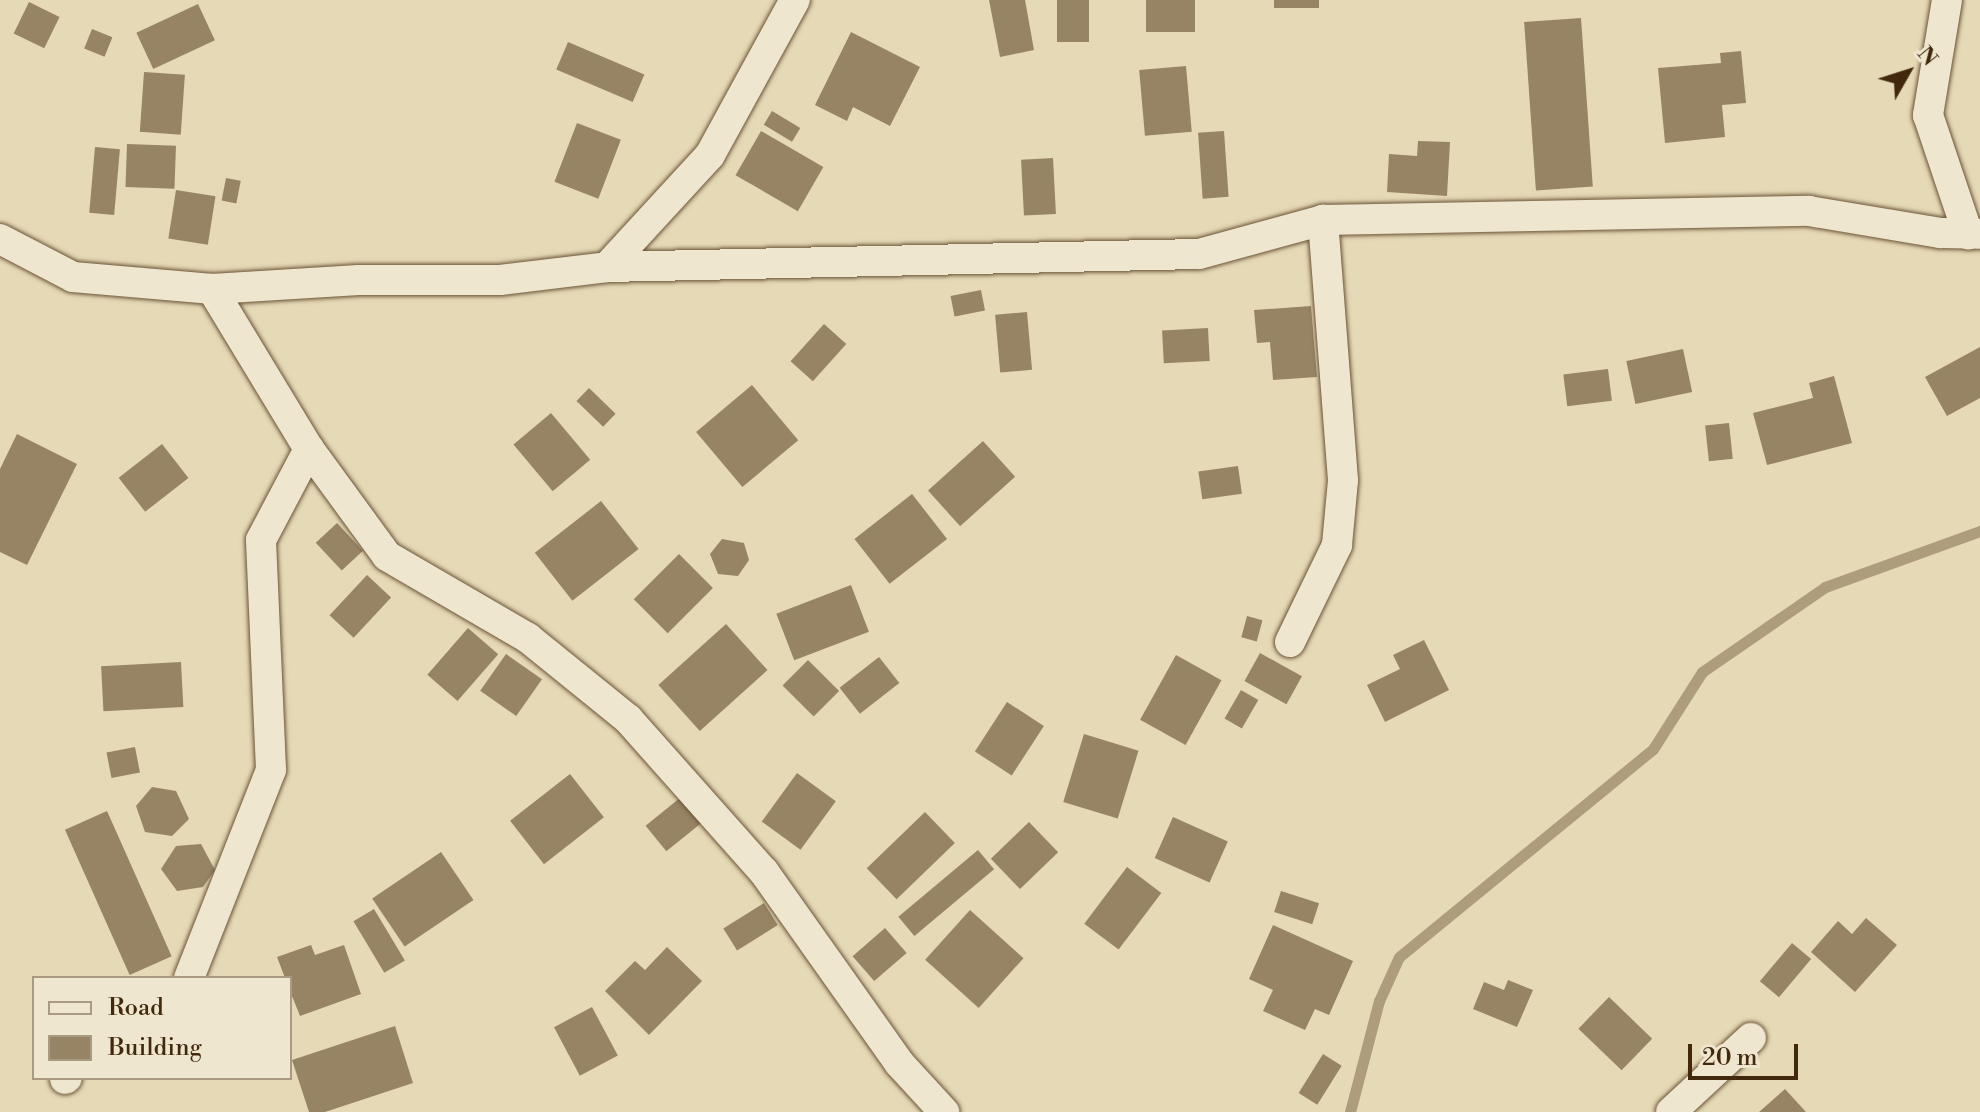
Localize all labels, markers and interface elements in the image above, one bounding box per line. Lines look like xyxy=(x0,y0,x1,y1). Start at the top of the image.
north arrow xyxy=(1868,32,1948,112)
text: N xyxy=(1911,41,1943,72)
legend xyxy=(32,976,292,1080)
text: Road xyxy=(108,993,164,1023)
scale bar xyxy=(1692,1028,1802,1078)
text: Building xyxy=(108,1033,202,1063)
text: 20 m xyxy=(1702,1043,1758,1073)

